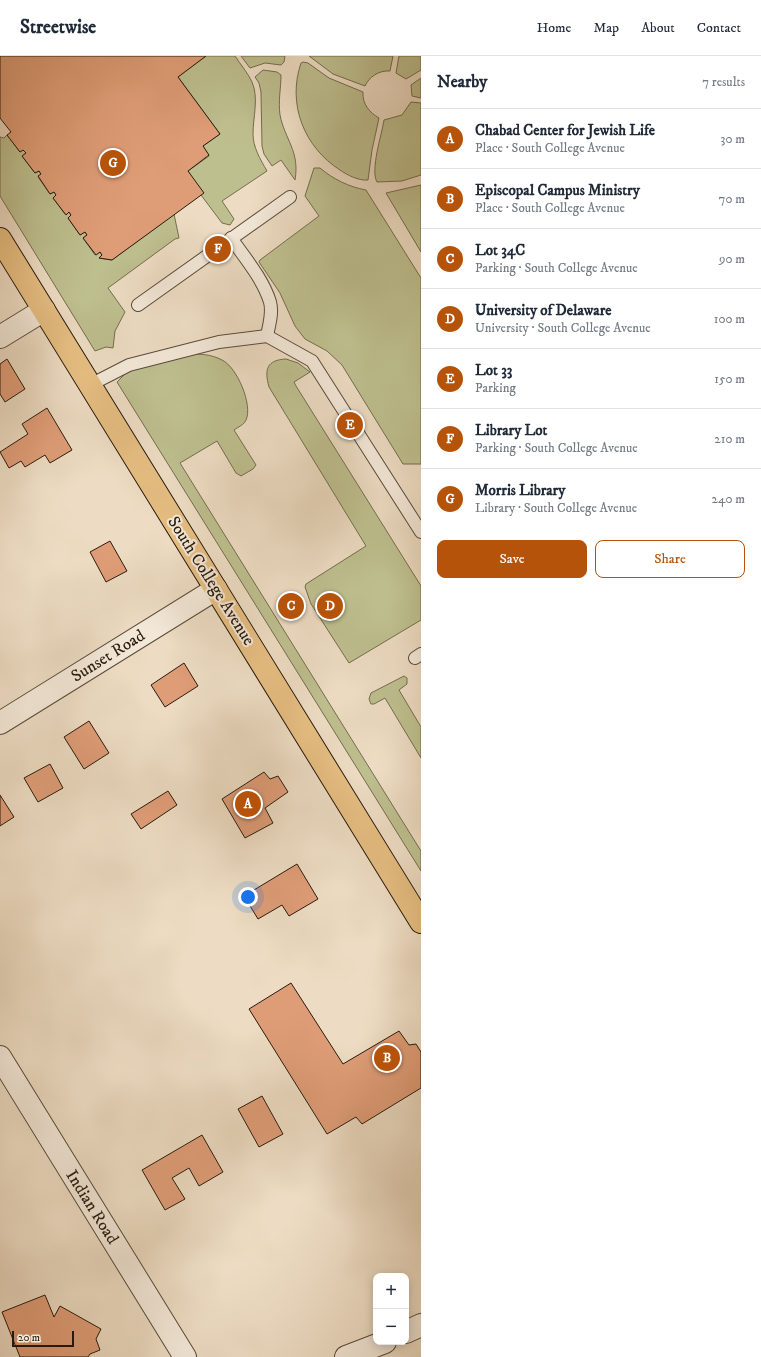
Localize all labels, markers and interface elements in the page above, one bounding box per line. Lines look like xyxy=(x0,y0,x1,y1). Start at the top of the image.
text: Streetwise xyxy=(20,16,96,39)
text: Home xyxy=(537,19,571,37)
text: Map xyxy=(593,19,619,37)
text: About xyxy=(641,19,675,37)
text: Contact xyxy=(697,19,741,37)
text: Nearby xyxy=(437,71,487,93)
text: 7 results xyxy=(702,74,745,90)
text: Chabad Center for Jewish Life xyxy=(475,121,655,140)
text: A xyxy=(446,131,454,147)
text: 30 m xyxy=(721,131,745,147)
text: Place · South College Avenue xyxy=(475,140,625,156)
pin: G xyxy=(100,148,126,178)
text: Episcopal Campus Ministry xyxy=(475,181,640,200)
text: B xyxy=(446,191,454,207)
text: 70 m xyxy=(719,191,745,207)
text: Place · South College Avenue xyxy=(475,200,625,216)
pin: F xyxy=(205,234,231,264)
text: Lot 34C xyxy=(475,241,525,260)
text: C xyxy=(446,251,454,267)
text: 90 m xyxy=(719,251,745,267)
text: Parking · South College Avenue xyxy=(475,260,638,276)
text: University of Delaware xyxy=(475,301,611,320)
text: D xyxy=(445,311,455,327)
text: 100 m xyxy=(714,311,745,327)
text: University · South College Avenue xyxy=(475,320,651,336)
text: Lot 33 xyxy=(475,361,512,380)
text: E xyxy=(445,371,455,387)
text: 150 m xyxy=(714,371,745,387)
text: Parking xyxy=(475,380,516,396)
pin: E xyxy=(337,410,363,440)
text: Library Lot xyxy=(475,421,547,440)
text: F xyxy=(446,431,454,447)
text: 210 m xyxy=(714,431,745,447)
text: Parking · South College Avenue xyxy=(475,440,638,456)
text: Morris Library xyxy=(475,481,565,500)
text: G xyxy=(445,491,455,507)
text: 240 m xyxy=(712,491,745,507)
text: Library · South College Avenue xyxy=(475,500,637,516)
street label: South College Avenue xyxy=(162,512,260,650)
button: Save xyxy=(437,540,587,578)
button: Share xyxy=(595,540,745,578)
pin: C xyxy=(278,591,304,621)
pin: D xyxy=(317,591,343,621)
street label: Sunset Road xyxy=(67,624,149,687)
pin: A xyxy=(235,789,261,819)
your location xyxy=(238,887,258,907)
pin: B xyxy=(374,1043,400,1073)
street label: Indian Road xyxy=(61,1166,124,1249)
map controls xyxy=(373,1273,409,1345)
button: + xyxy=(373,1273,409,1309)
button: − xyxy=(373,1309,409,1345)
scale bar xyxy=(12,1329,74,1348)
text: 20 m xyxy=(18,1331,40,1345)

